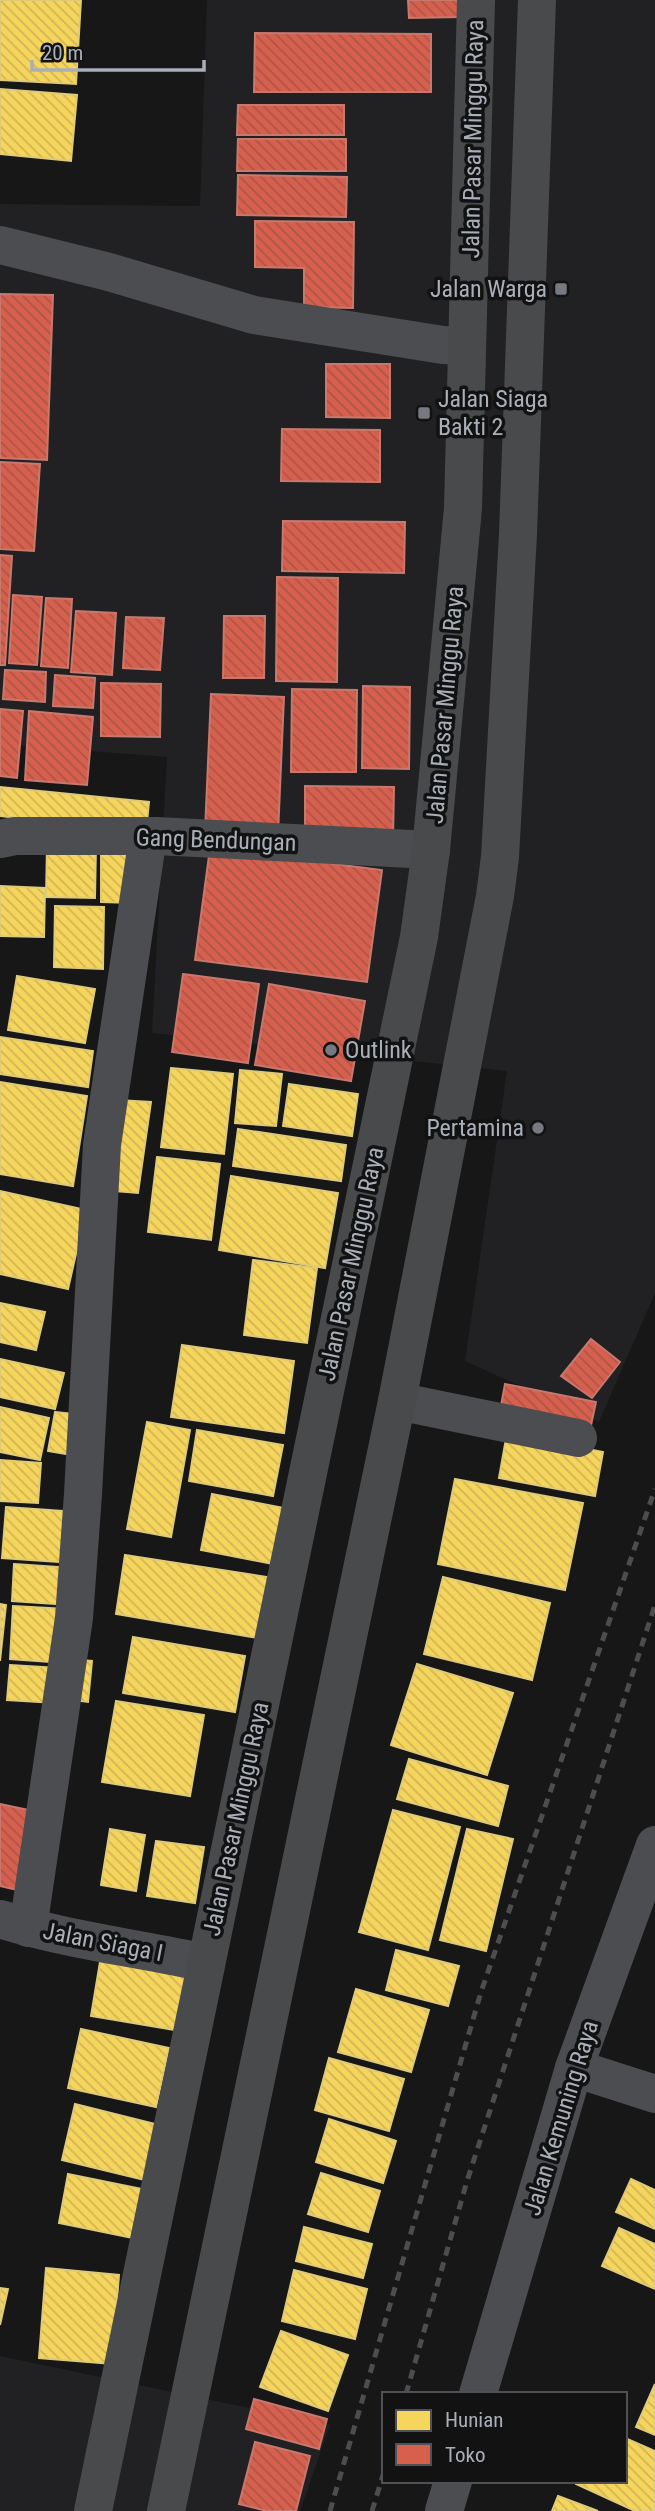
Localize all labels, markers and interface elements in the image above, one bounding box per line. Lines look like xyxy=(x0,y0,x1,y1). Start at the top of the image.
street label: Jalan Pasar Minggu Raya xyxy=(457,19,489,259)
scale bar xyxy=(32,28,203,72)
text: 20 m xyxy=(42,41,83,65)
place label: Jalan Warga xyxy=(430,275,547,303)
marker: Jalan Warga xyxy=(553,281,569,297)
place label: Jalan Siaga Bakti 2 xyxy=(438,385,548,441)
marker: Jalan Siaga Bakti 2 xyxy=(416,405,432,421)
street label: Jalan Pasar Minggu Raya xyxy=(421,585,469,825)
street label: Gang Bendungan xyxy=(135,823,297,857)
place label: Outlink xyxy=(345,1036,412,1064)
marker: Outlink xyxy=(323,1042,339,1058)
place label: Pertamina xyxy=(426,1114,524,1142)
marker: Pertamina xyxy=(530,1120,546,1136)
street label: Jalan Pasar Minggu Raya xyxy=(313,1144,389,1384)
street label: Jalan Pasar Minggu Raya xyxy=(198,1699,274,1939)
street label: Jalan Siaga I xyxy=(41,1917,165,1967)
street label: Jalan Kemuning Raya xyxy=(518,2017,604,2219)
legend xyxy=(382,2392,627,2483)
text: Hunian xyxy=(445,2408,503,2432)
text: Toko xyxy=(445,2443,485,2467)

